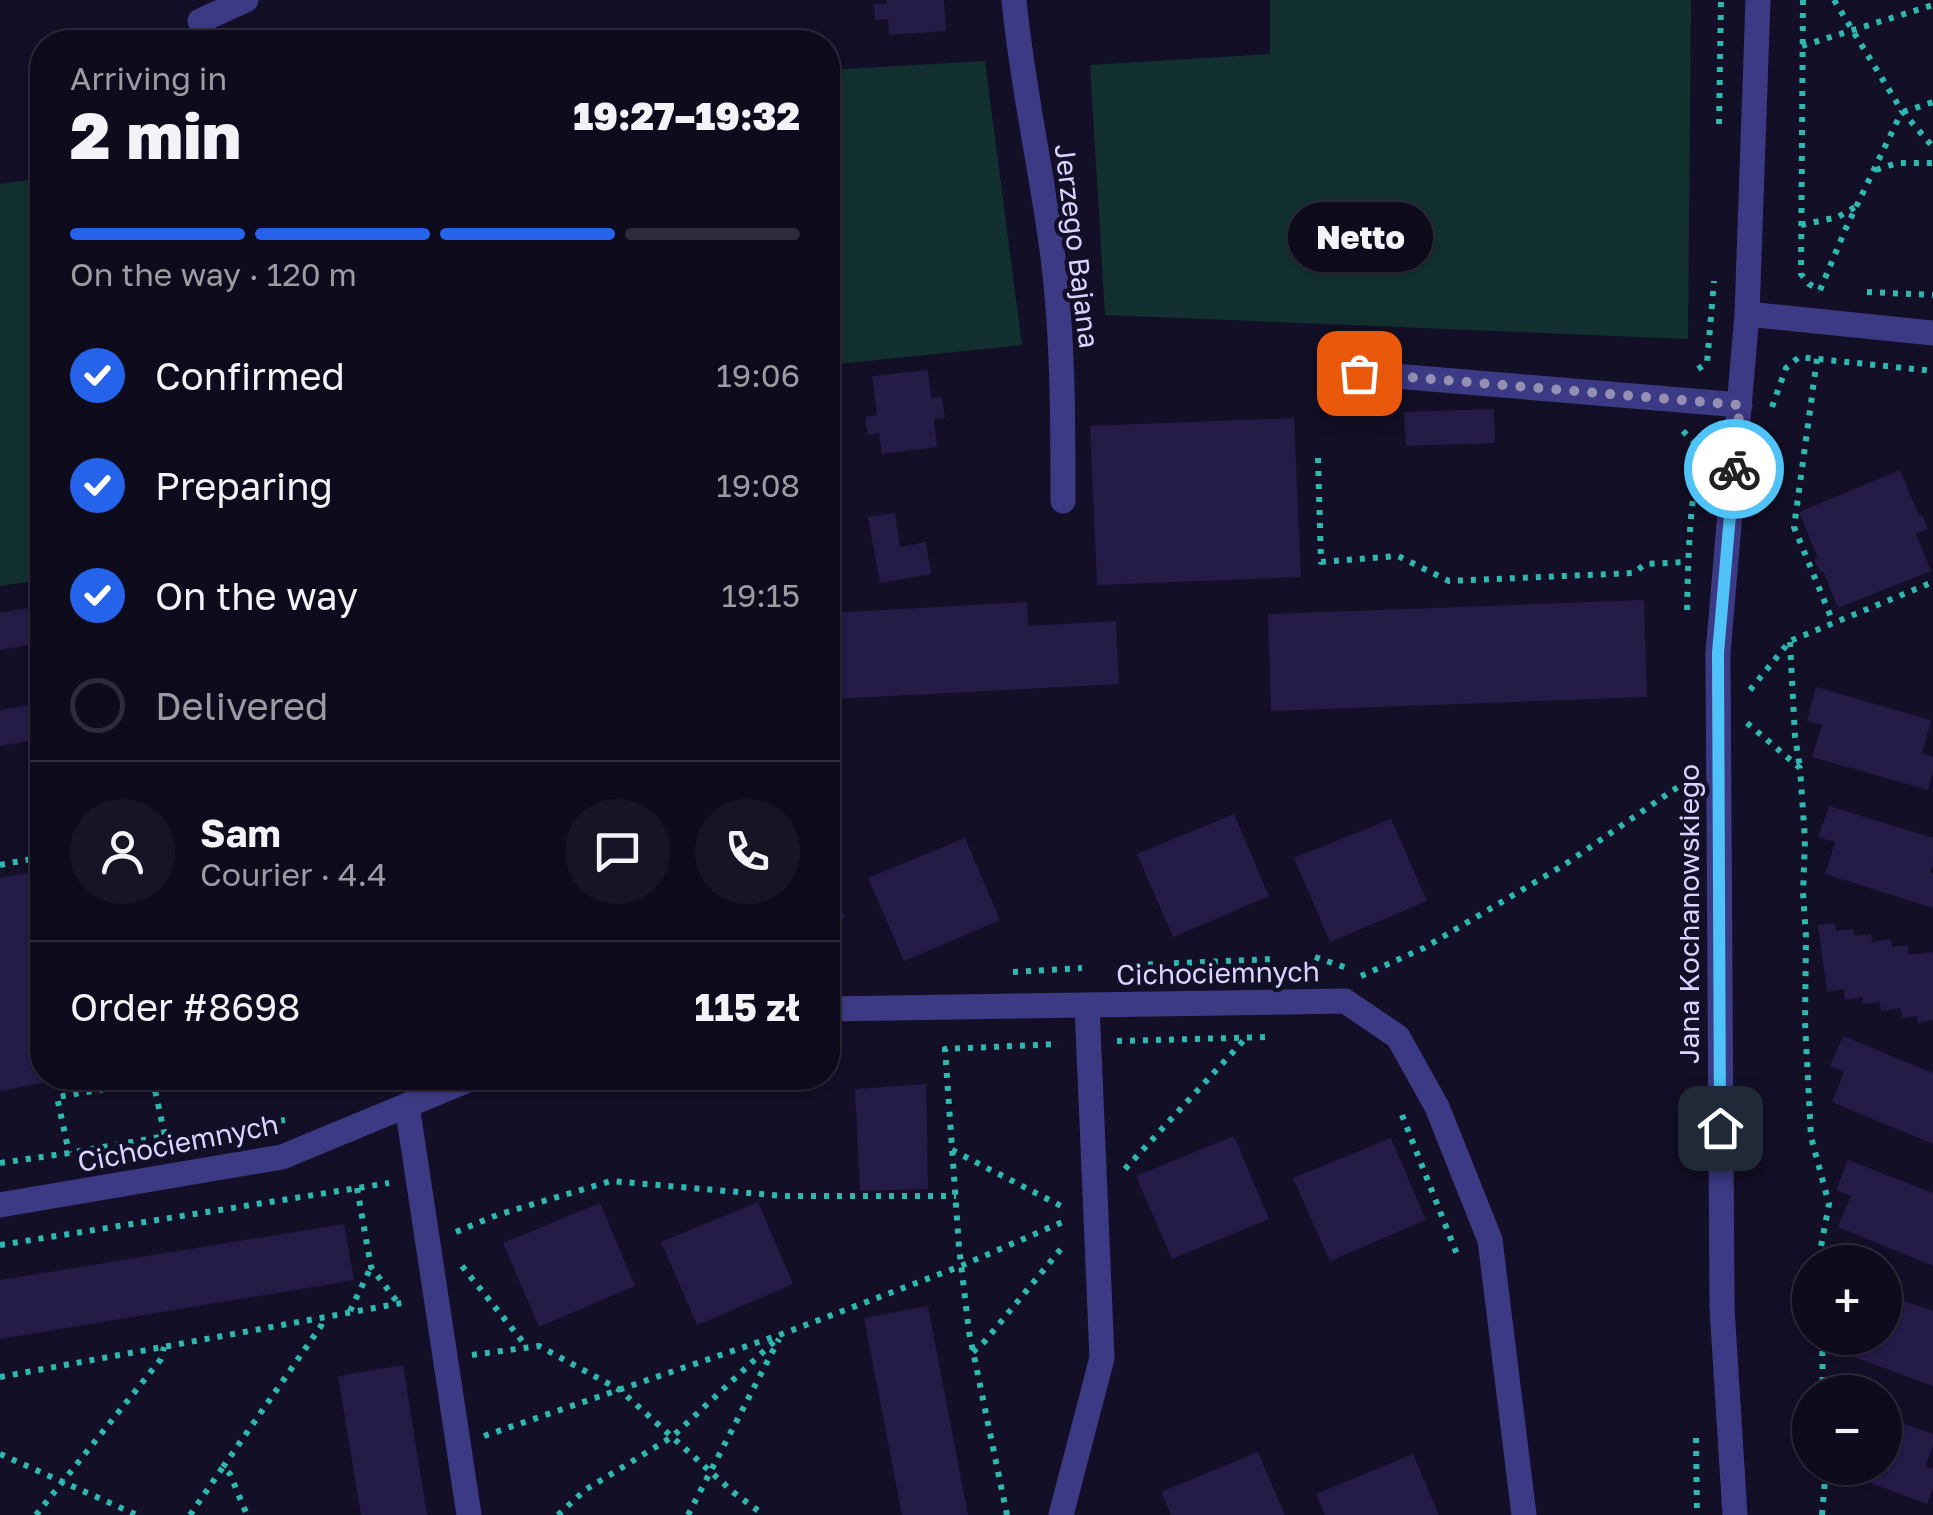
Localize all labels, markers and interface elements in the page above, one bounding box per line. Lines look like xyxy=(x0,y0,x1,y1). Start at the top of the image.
text: Arriving in xyxy=(70,59,227,97)
text: 19:27–19:32 xyxy=(573,93,800,138)
text: 2 min xyxy=(70,95,241,173)
street label: Jerzego Bajana xyxy=(1049,142,1106,350)
callout: Netto xyxy=(1286,203,1432,273)
text: Netto xyxy=(1316,218,1405,256)
text: On the way · 120 m xyxy=(70,255,357,293)
pin xyxy=(1317,331,1402,416)
icon: bag xyxy=(1332,346,1387,401)
icon: check xyxy=(70,348,125,403)
text: Confirmed xyxy=(155,353,345,398)
text: 19:06 xyxy=(716,356,800,394)
courier xyxy=(1684,419,1784,519)
icon: bike xyxy=(1707,442,1762,497)
icon: check xyxy=(70,458,125,513)
text: Preparing xyxy=(155,463,333,508)
text: 19:08 xyxy=(716,466,800,504)
icon: check xyxy=(70,568,125,623)
text: On the way xyxy=(155,573,358,618)
text: 19:15 xyxy=(721,576,800,614)
text: Delivered xyxy=(155,683,328,728)
street label: Jana Kochanowskiego xyxy=(1672,764,1705,1064)
button: person xyxy=(70,799,175,904)
button: chat xyxy=(565,799,670,904)
button: phone xyxy=(695,799,800,904)
text: Sam xyxy=(200,810,281,855)
text: Courier · 4.4 xyxy=(200,855,387,893)
street label: Cichociemnych xyxy=(1116,954,1320,991)
text: Order #8698 xyxy=(70,984,300,1029)
text: 115 zł xyxy=(695,984,800,1029)
pin xyxy=(1678,1086,1763,1171)
icon: home xyxy=(1693,1101,1748,1156)
street label: Cichociemnych xyxy=(75,1107,281,1178)
map controls xyxy=(1792,1245,1902,1485)
button: + xyxy=(1792,1245,1902,1355)
button: − xyxy=(1792,1375,1902,1485)

